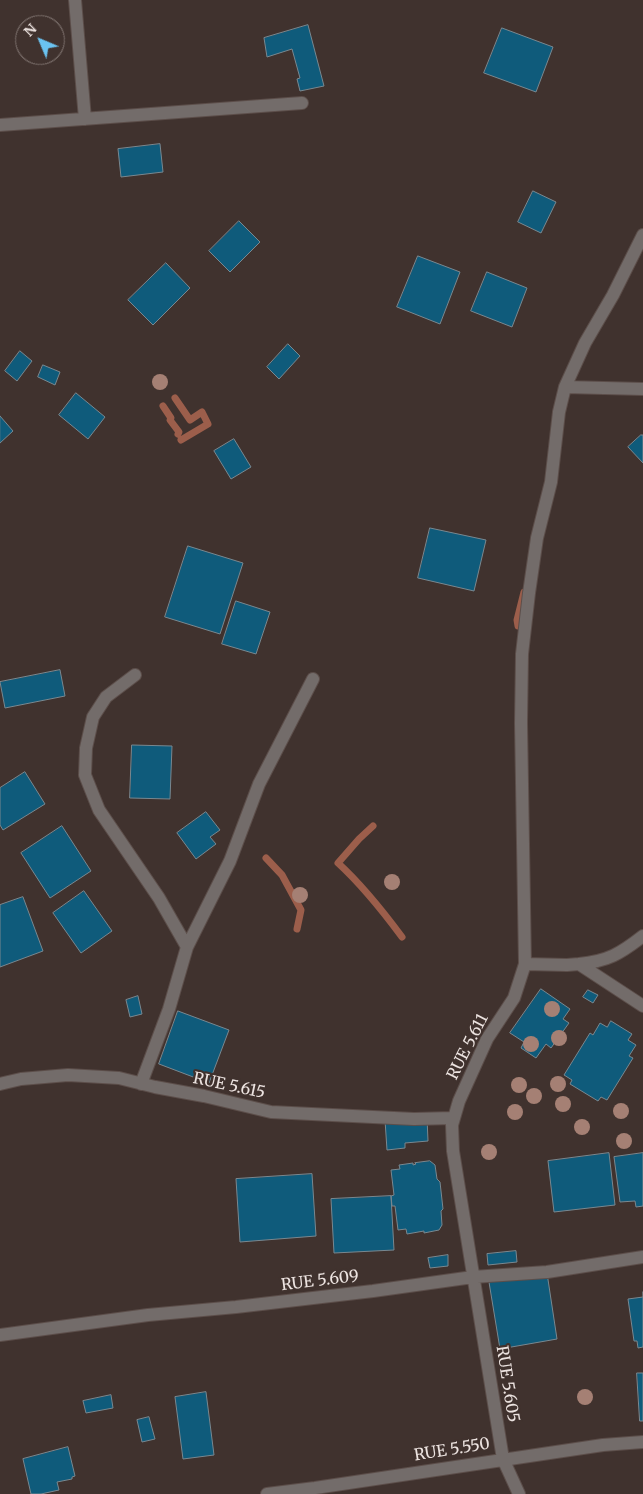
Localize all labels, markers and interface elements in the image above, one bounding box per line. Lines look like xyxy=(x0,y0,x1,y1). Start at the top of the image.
north arrow xyxy=(15,15,65,65)
text: N xyxy=(20,20,40,40)
street label: RUE 5.611 xyxy=(443,1011,493,1083)
street label: RUE 5.615 xyxy=(191,1069,267,1103)
street label: RUE 5.609 xyxy=(280,1267,360,1295)
street label: RUE 5.605 xyxy=(491,1344,523,1424)
street label: RUE 5.550 xyxy=(413,1435,491,1465)

